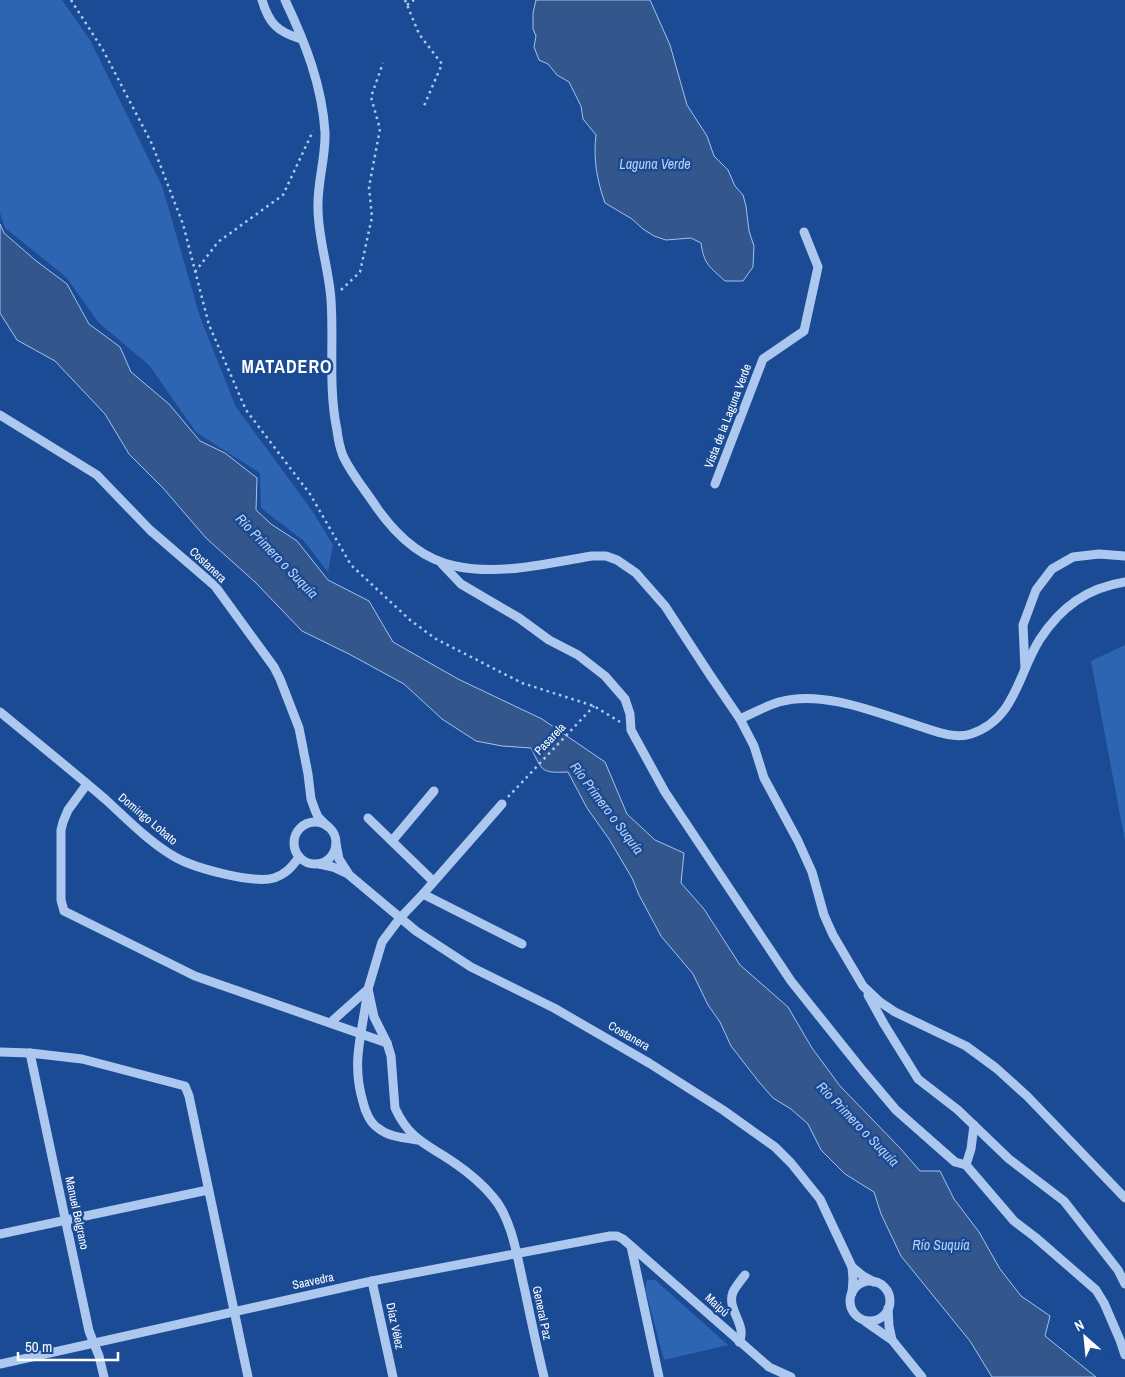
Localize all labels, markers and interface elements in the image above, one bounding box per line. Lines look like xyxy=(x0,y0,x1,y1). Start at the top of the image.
water label: Laguna Verde xyxy=(619,155,691,173)
district label: MATADERO xyxy=(241,354,333,379)
street label: Vista de la Laguna Verde xyxy=(701,362,755,470)
water label: Río Primero o Suquía xyxy=(232,510,322,602)
street label: Costanera xyxy=(186,544,230,587)
street label: Pasarela xyxy=(531,719,570,759)
water label: Río Primero o Suquía xyxy=(566,758,648,858)
street label: Domingo Lobato xyxy=(115,789,181,849)
street label: Costanera xyxy=(605,1018,653,1055)
water label: Río Primero o Suquía xyxy=(813,1078,903,1170)
street label: Manuel Belgrano xyxy=(61,1175,93,1251)
water label: Río Suquía xyxy=(912,1236,970,1254)
street label: Saavedra xyxy=(291,1269,336,1293)
street label: General Paz xyxy=(528,1285,556,1341)
street label: Maipú xyxy=(701,1290,733,1320)
street label: Díaz Vélez xyxy=(382,1301,408,1351)
north arrow xyxy=(1060,1312,1110,1362)
text: N xyxy=(1071,1316,1087,1335)
scale bar xyxy=(18,1330,118,1362)
text: 50 m xyxy=(25,1336,52,1357)

